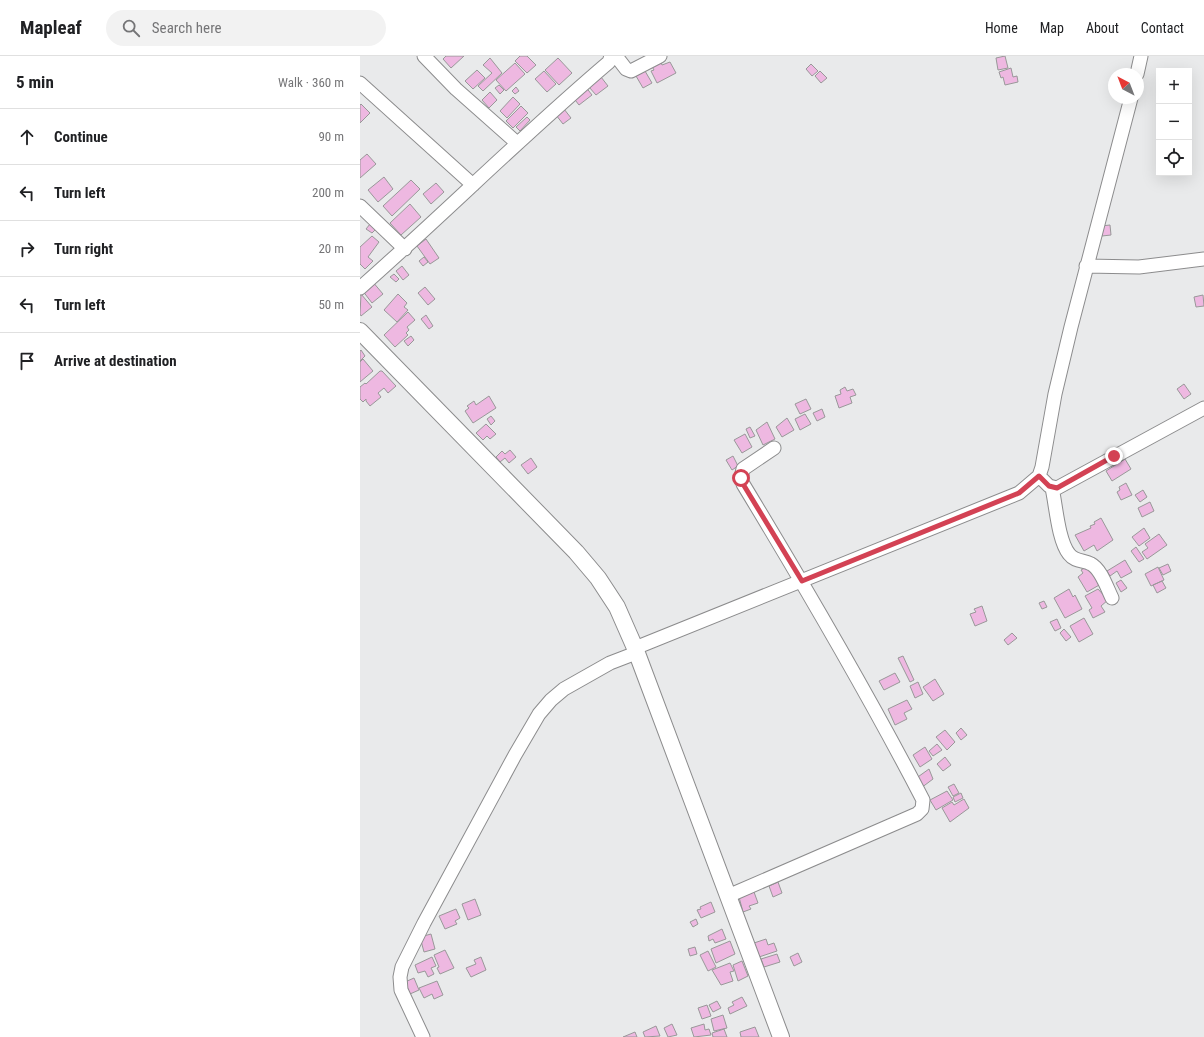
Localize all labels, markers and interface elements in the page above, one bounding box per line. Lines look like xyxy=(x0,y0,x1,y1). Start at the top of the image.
search box xyxy=(106,10,386,46)
text: Mapleaf xyxy=(20,16,82,39)
icon: search xyxy=(120,17,142,39)
text: Search here xyxy=(152,19,222,37)
text: Home xyxy=(985,20,1018,36)
text: Map xyxy=(1040,20,1064,36)
text: About xyxy=(1086,20,1119,36)
text: Contact xyxy=(1141,20,1184,36)
north arrow xyxy=(1108,68,1144,104)
map controls xyxy=(1156,68,1192,176)
button: + xyxy=(1156,68,1192,104)
text: 5 min xyxy=(16,72,54,92)
text: Walk · 360 m xyxy=(278,75,344,90)
button: − xyxy=(1156,104,1192,140)
icon: ahead xyxy=(16,126,38,148)
text: Continue xyxy=(54,128,108,146)
text: 90 m xyxy=(318,129,344,144)
button: locate xyxy=(1156,140,1192,176)
icon: left xyxy=(16,182,38,204)
text: Turn left xyxy=(54,184,105,202)
text: 200 m xyxy=(312,185,344,200)
icon: right xyxy=(16,238,38,260)
text: Turn right xyxy=(54,240,113,258)
text: 20 m xyxy=(318,241,344,256)
icon: left xyxy=(16,294,38,316)
text: Turn left xyxy=(54,296,105,314)
text: 50 m xyxy=(318,297,344,312)
icon: arrive xyxy=(16,350,38,372)
text: Arrive at destination xyxy=(54,352,177,370)
route end xyxy=(1105,447,1123,465)
route start xyxy=(732,469,750,487)

